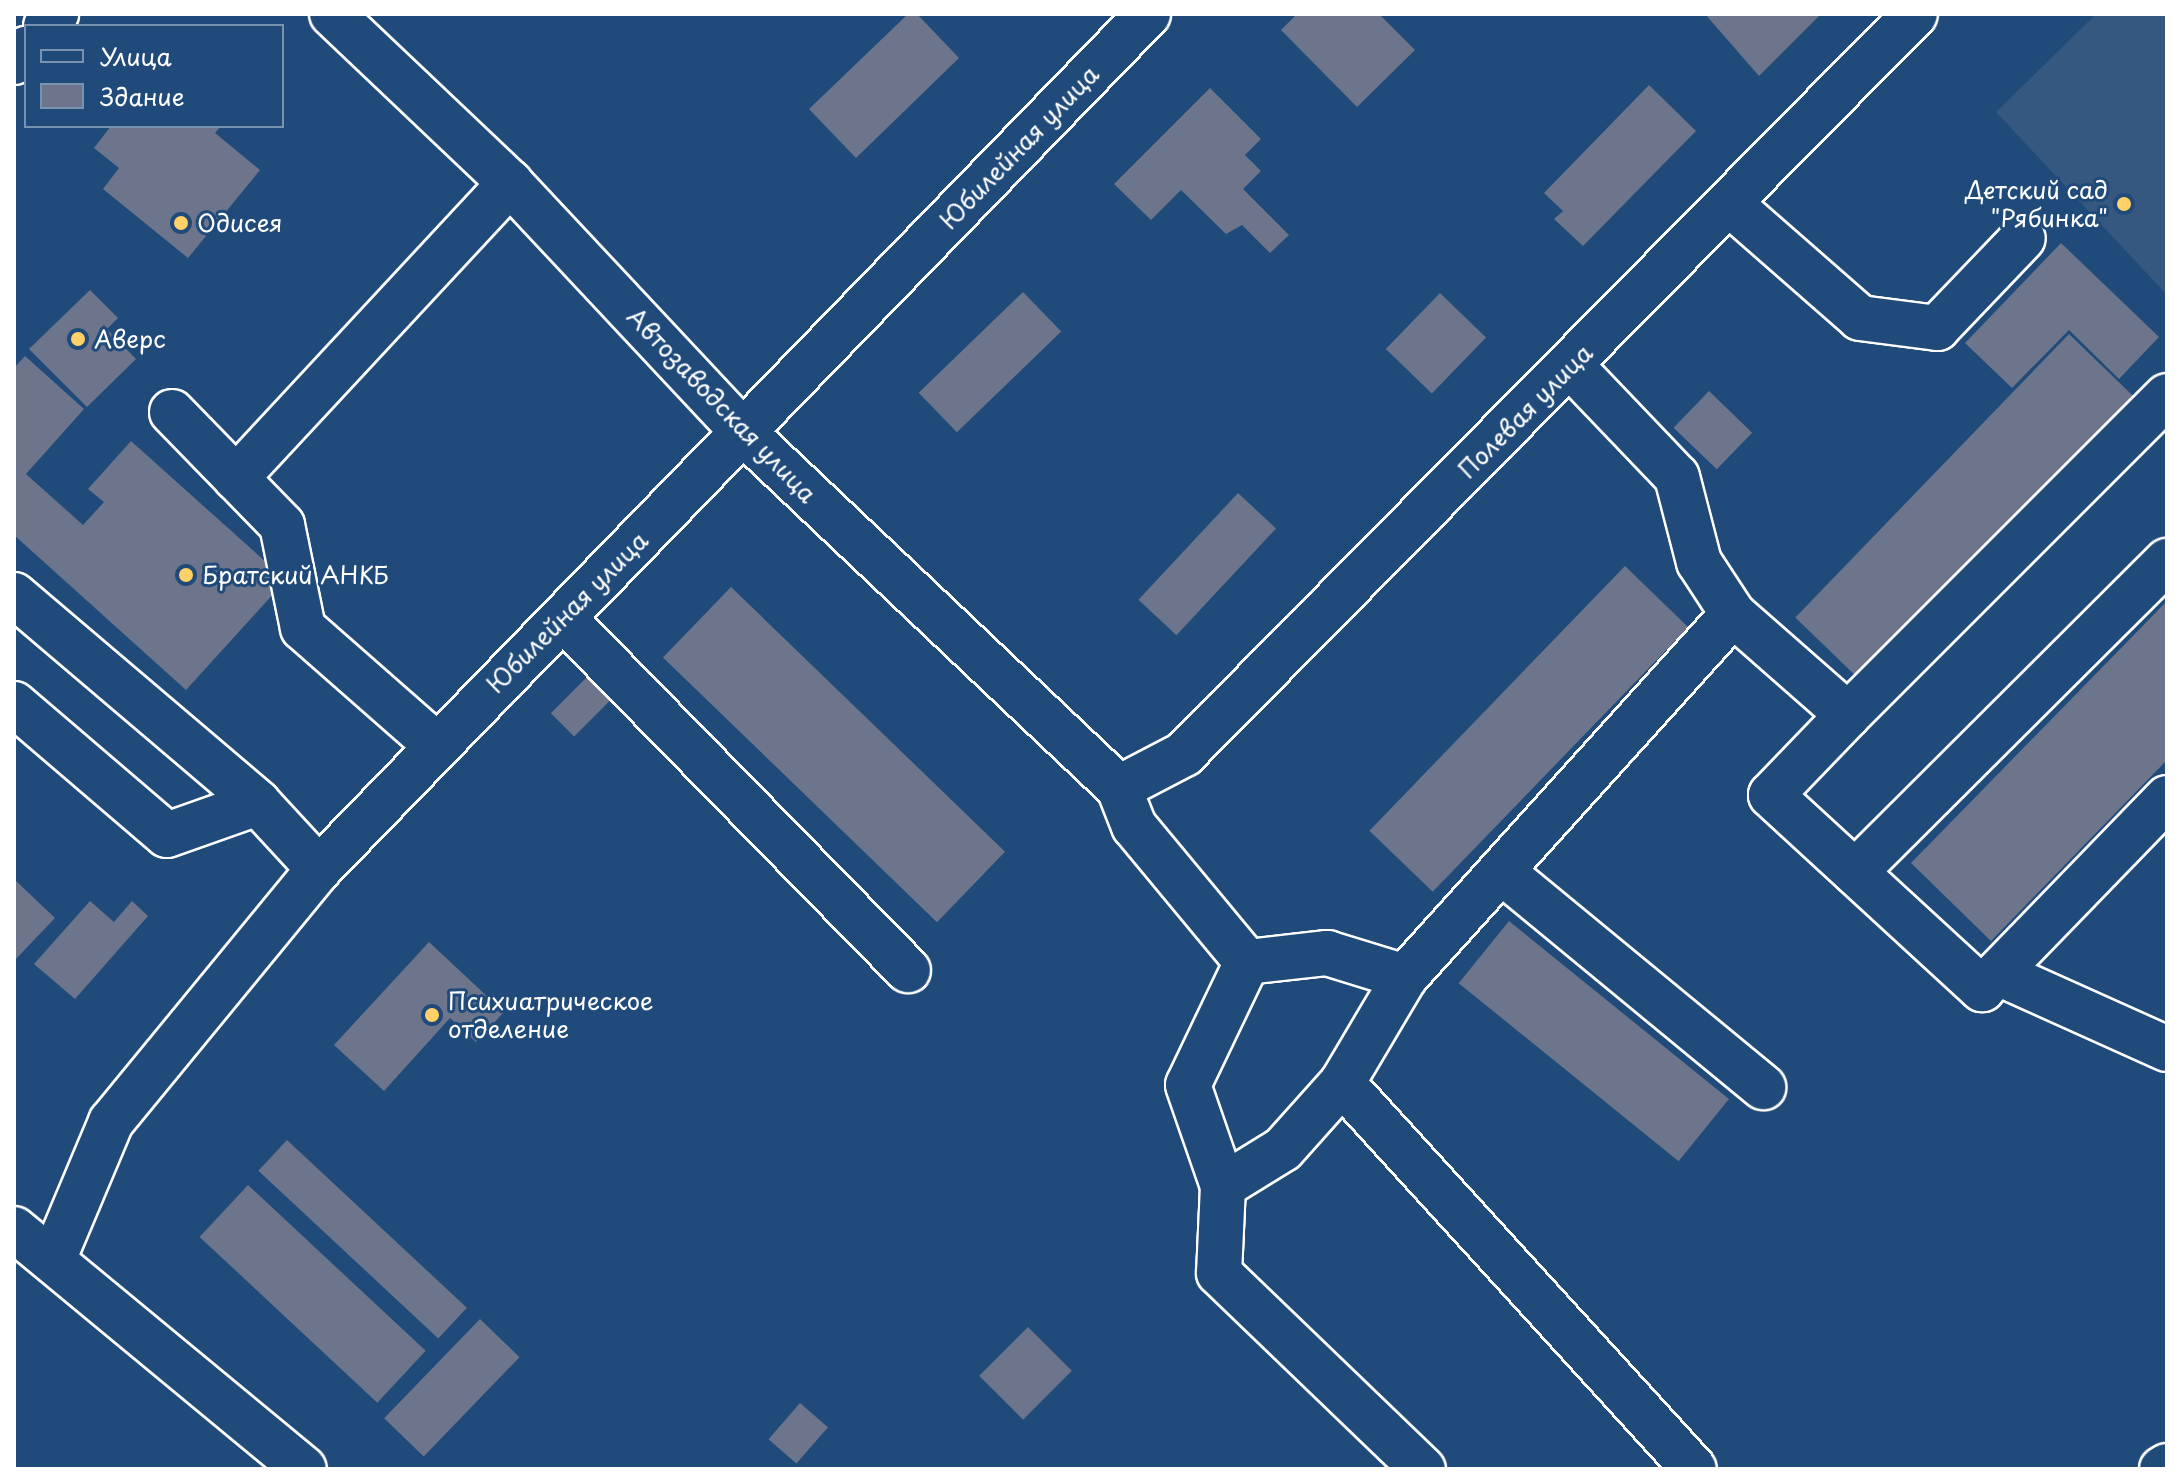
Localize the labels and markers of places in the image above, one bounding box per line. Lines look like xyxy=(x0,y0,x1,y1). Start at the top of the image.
place label: Детский сад "Рябинка" xyxy=(1963,176,2108,232)
marker: Детский сад "Рябинка" xyxy=(2115,195,2133,213)
place label: Одисея xyxy=(197,209,282,237)
marker: Одисея xyxy=(172,214,190,232)
place label: Аверс xyxy=(94,325,166,353)
marker: Аверс xyxy=(69,330,87,348)
place label: Братский АНКБ xyxy=(202,561,389,589)
marker: Братский АНКБ xyxy=(177,566,195,584)
place label: Психиатрическое отделение xyxy=(448,987,654,1043)
marker: Психиатрическое отделение xyxy=(423,1006,441,1024)

